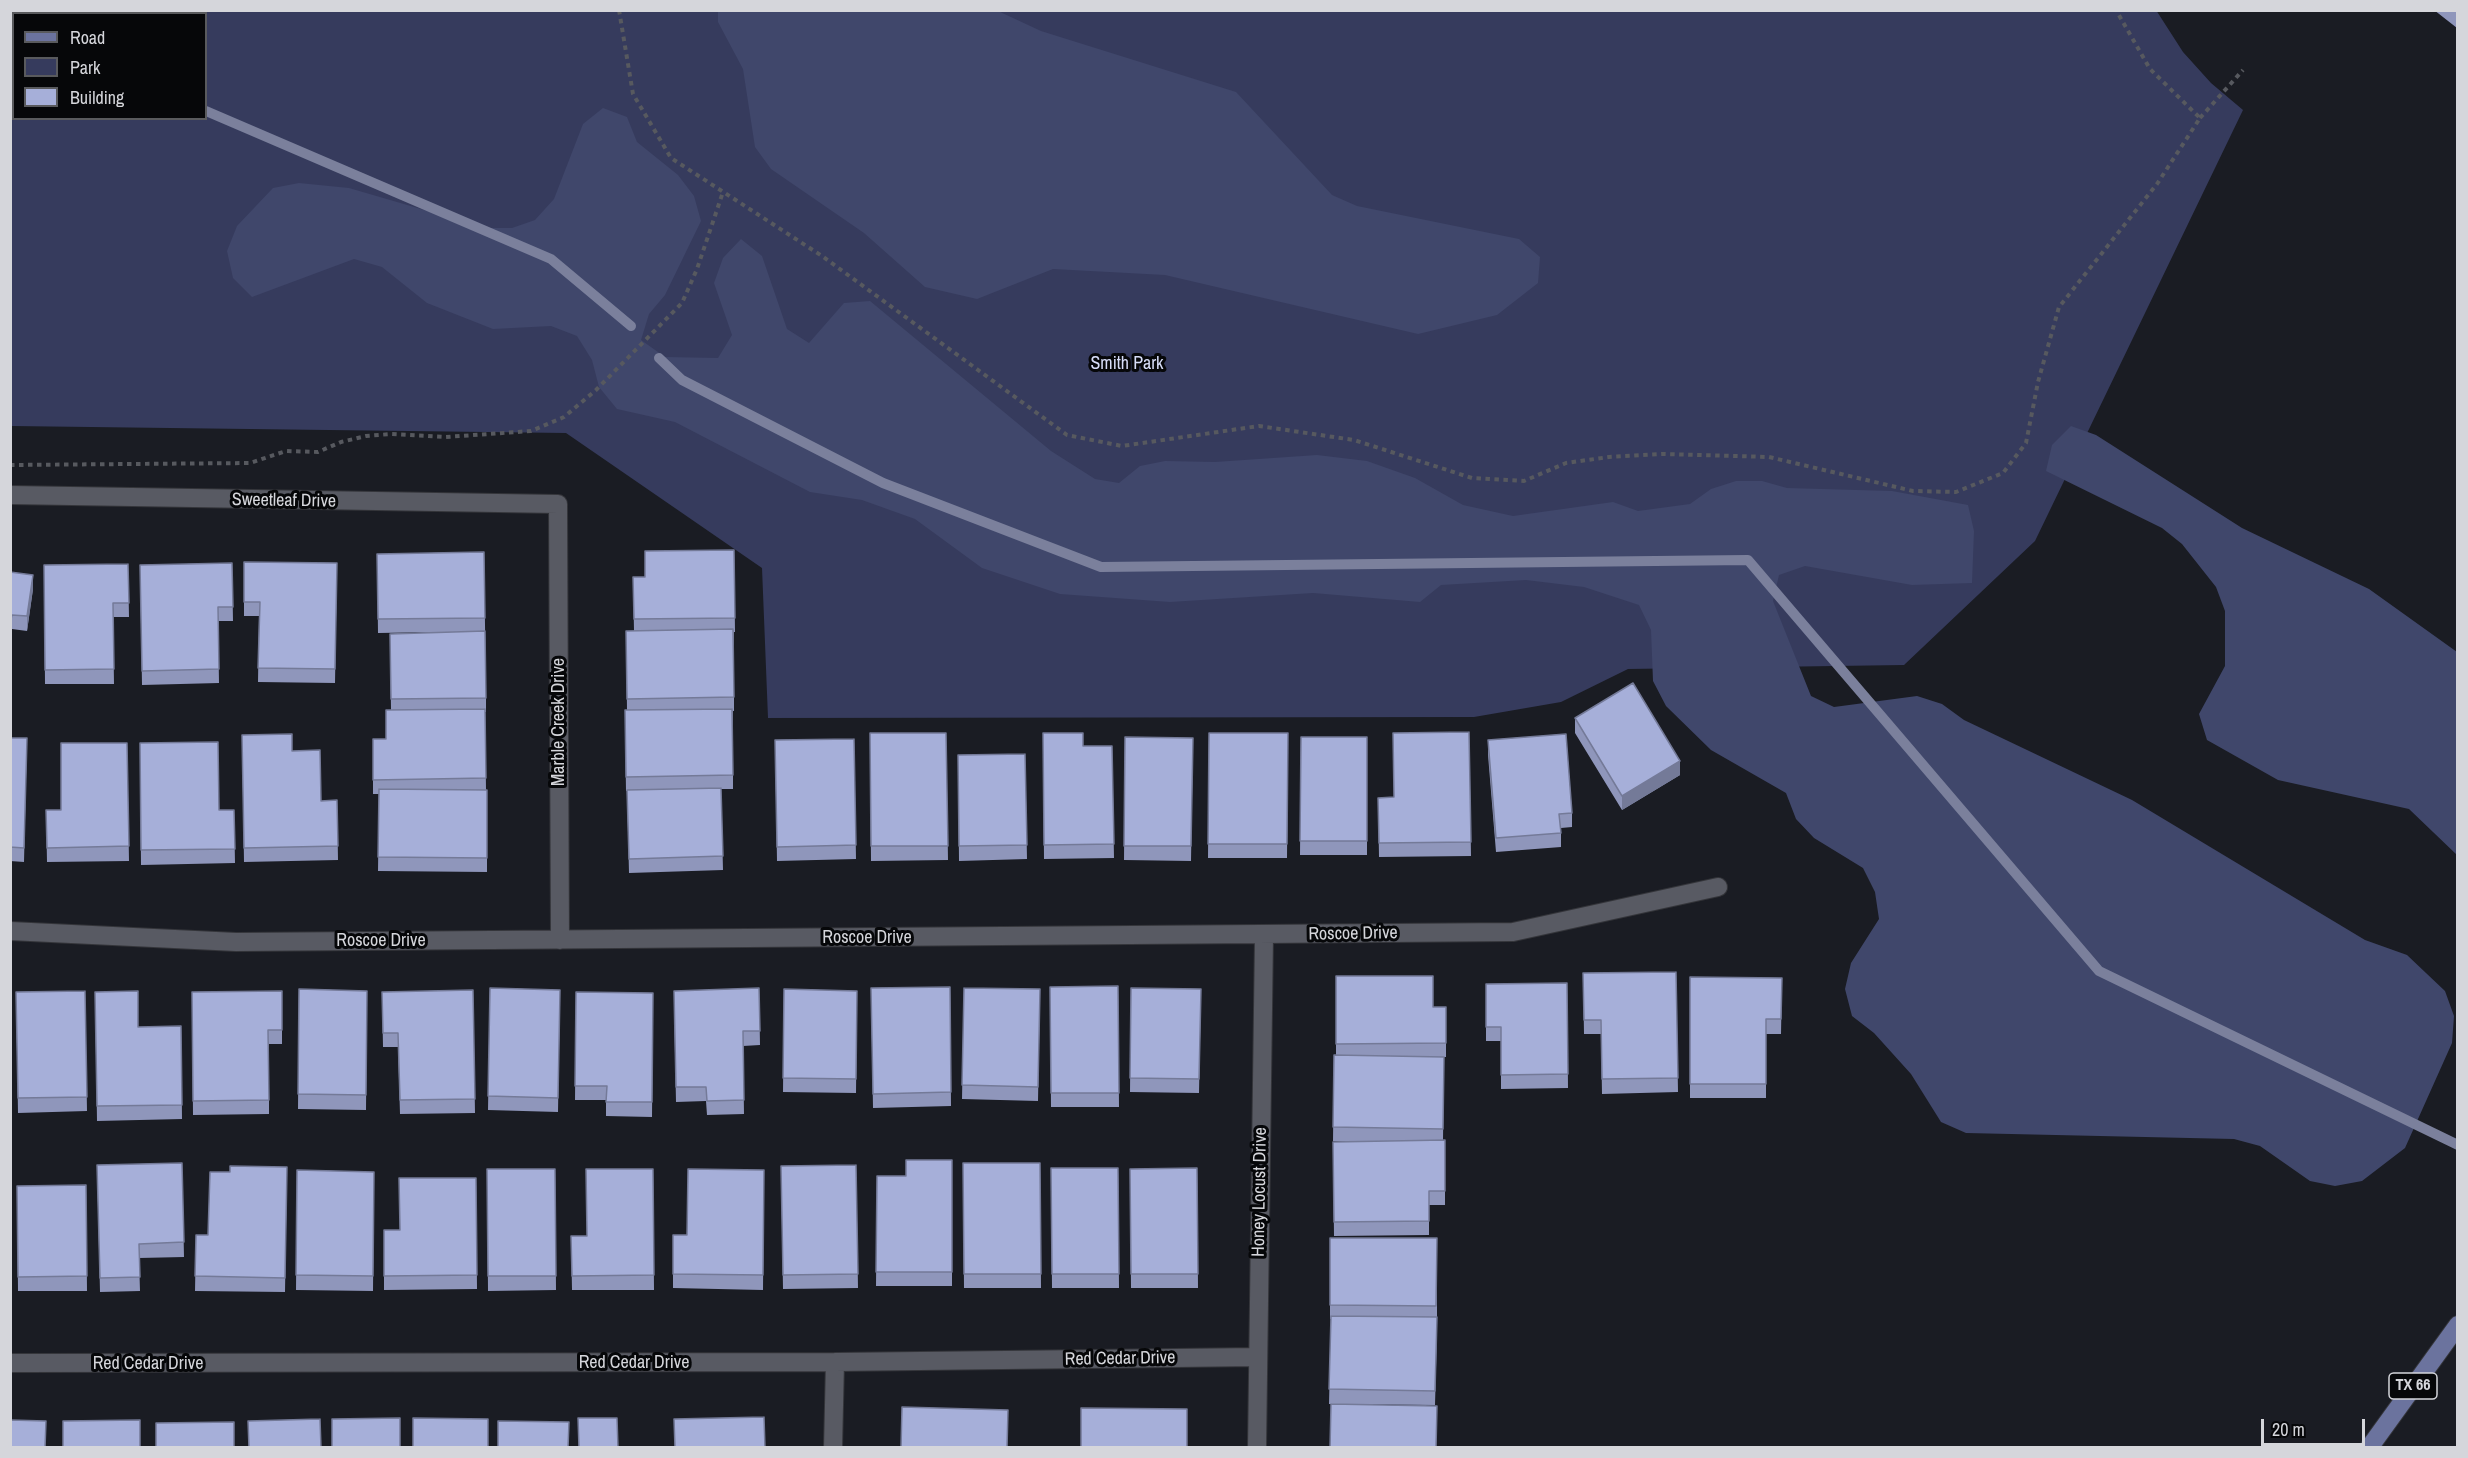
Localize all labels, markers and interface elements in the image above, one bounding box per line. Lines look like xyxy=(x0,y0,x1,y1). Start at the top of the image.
legend xyxy=(12,12,207,120)
text: Road xyxy=(70,25,105,50)
text: Park xyxy=(70,55,100,80)
text: Building xyxy=(70,85,124,110)
park label: Smith Park xyxy=(1090,353,1164,375)
street label: Sweetleaf Drive xyxy=(232,489,336,513)
street label: Marble Creek Drive xyxy=(548,658,570,786)
street label: Roscoe Drive xyxy=(1308,922,1398,946)
street label: Roscoe Drive xyxy=(822,927,912,949)
street label: Roscoe Drive xyxy=(336,930,426,952)
street label: Honey Locust Drive xyxy=(1248,1127,1272,1257)
street label: Red Cedar Drive xyxy=(1064,1347,1176,1371)
street label: Red Cedar Drive xyxy=(579,1352,689,1374)
street label: Red Cedar Drive xyxy=(93,1353,203,1375)
road number: TX 66 xyxy=(2389,1373,2437,1399)
scale bar xyxy=(2264,1407,2368,1445)
text: 20 m xyxy=(2272,1417,2305,1442)

